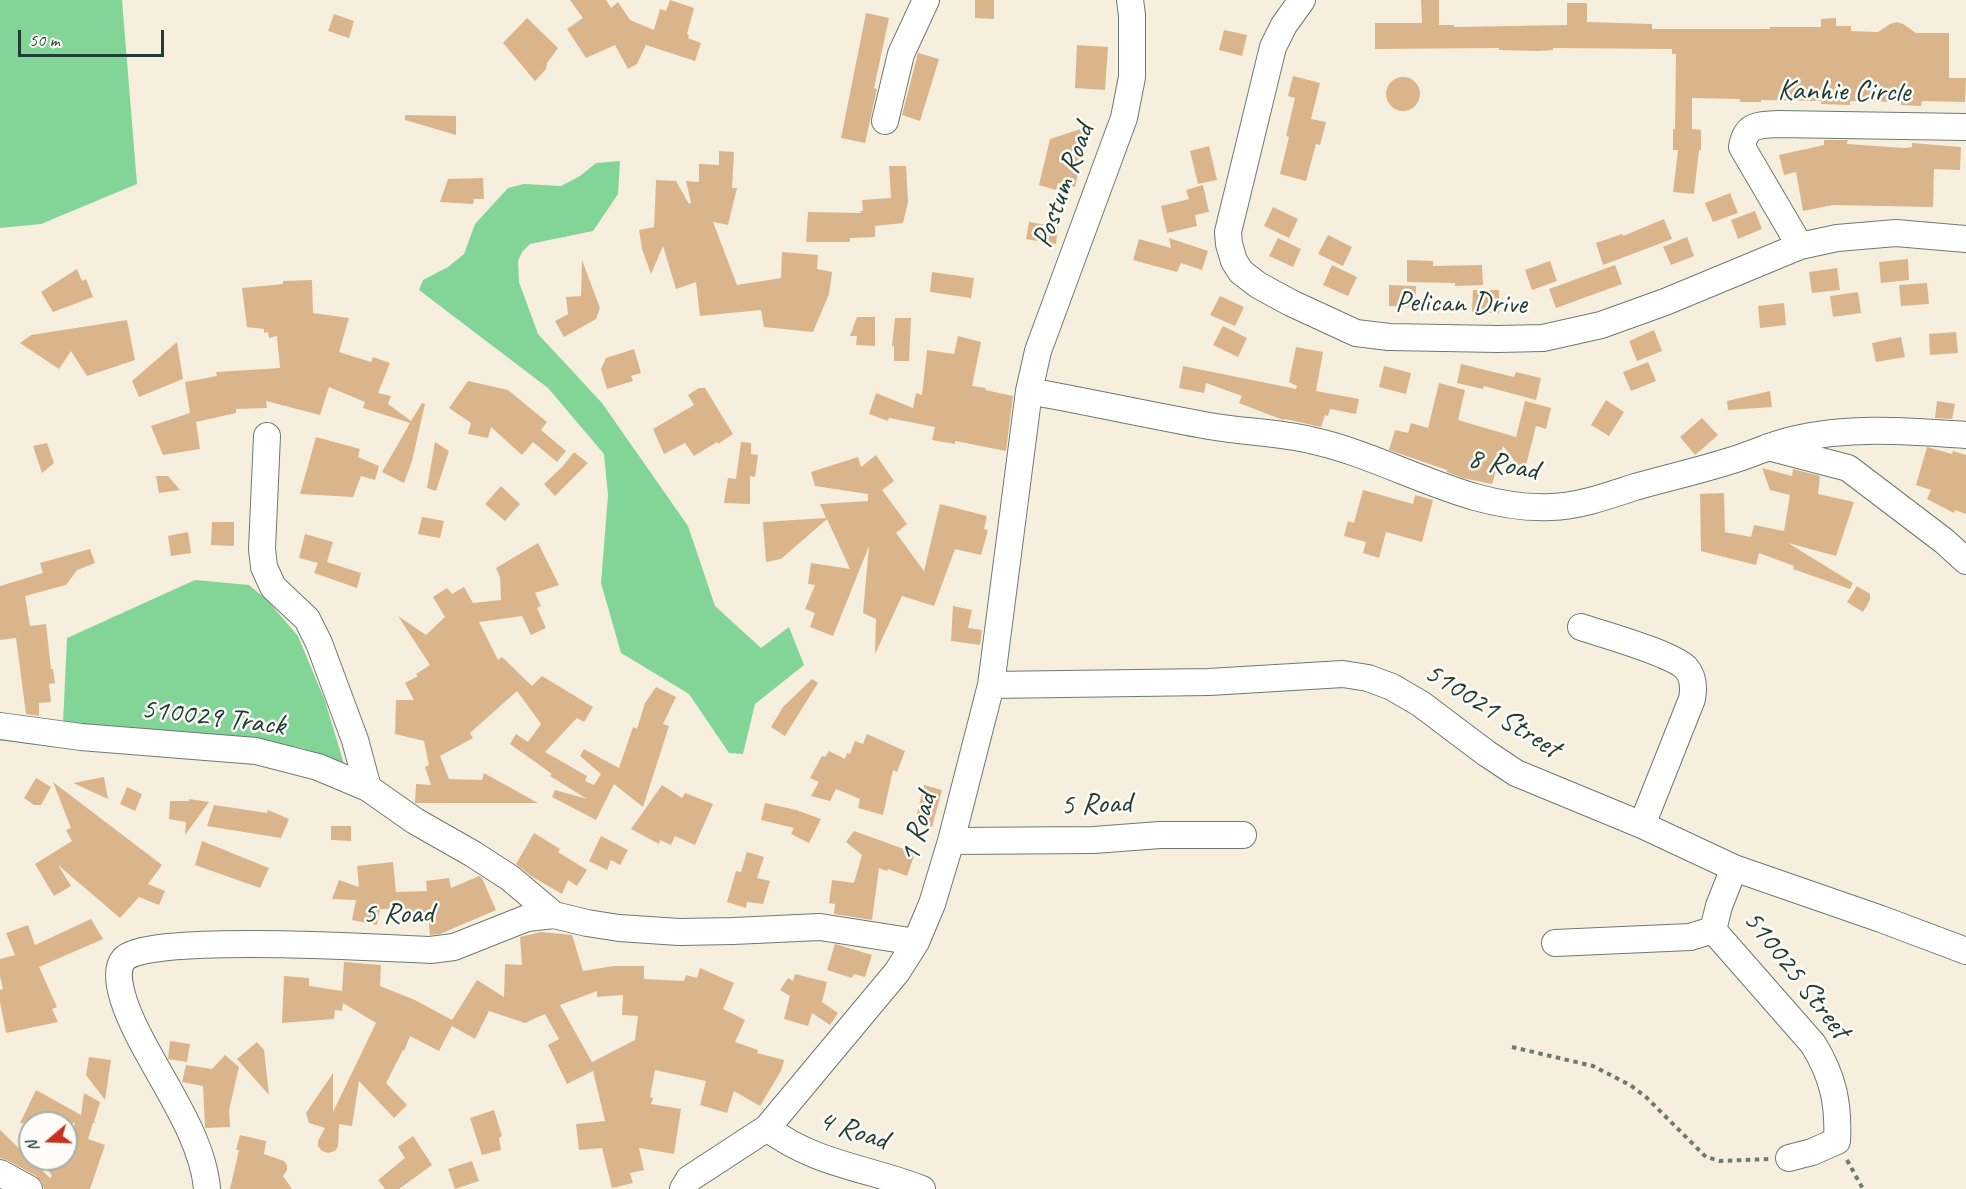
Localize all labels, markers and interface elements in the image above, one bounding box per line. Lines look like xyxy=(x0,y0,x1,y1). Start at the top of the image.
scale bar xyxy=(21,18,166,56)
text: 50 m xyxy=(29,29,60,51)
street label: Kanhie Circle xyxy=(1777,73,1911,111)
street label: Postum Road xyxy=(1025,119,1103,253)
street label: Pelican Drive xyxy=(1395,285,1527,323)
street label: 8 Road xyxy=(1465,441,1541,489)
street label: 510021 Street xyxy=(1417,655,1567,767)
street label: 510029 Track xyxy=(139,691,287,745)
street label: 5 Road xyxy=(1060,786,1132,824)
street label: 1 Road xyxy=(892,789,946,867)
street label: 5 Road xyxy=(363,896,433,932)
street label: 510025 Street xyxy=(1735,903,1857,1047)
street label: 4 Road xyxy=(814,1103,892,1159)
north arrow xyxy=(18,1111,78,1171)
text: N xyxy=(22,1138,44,1154)

